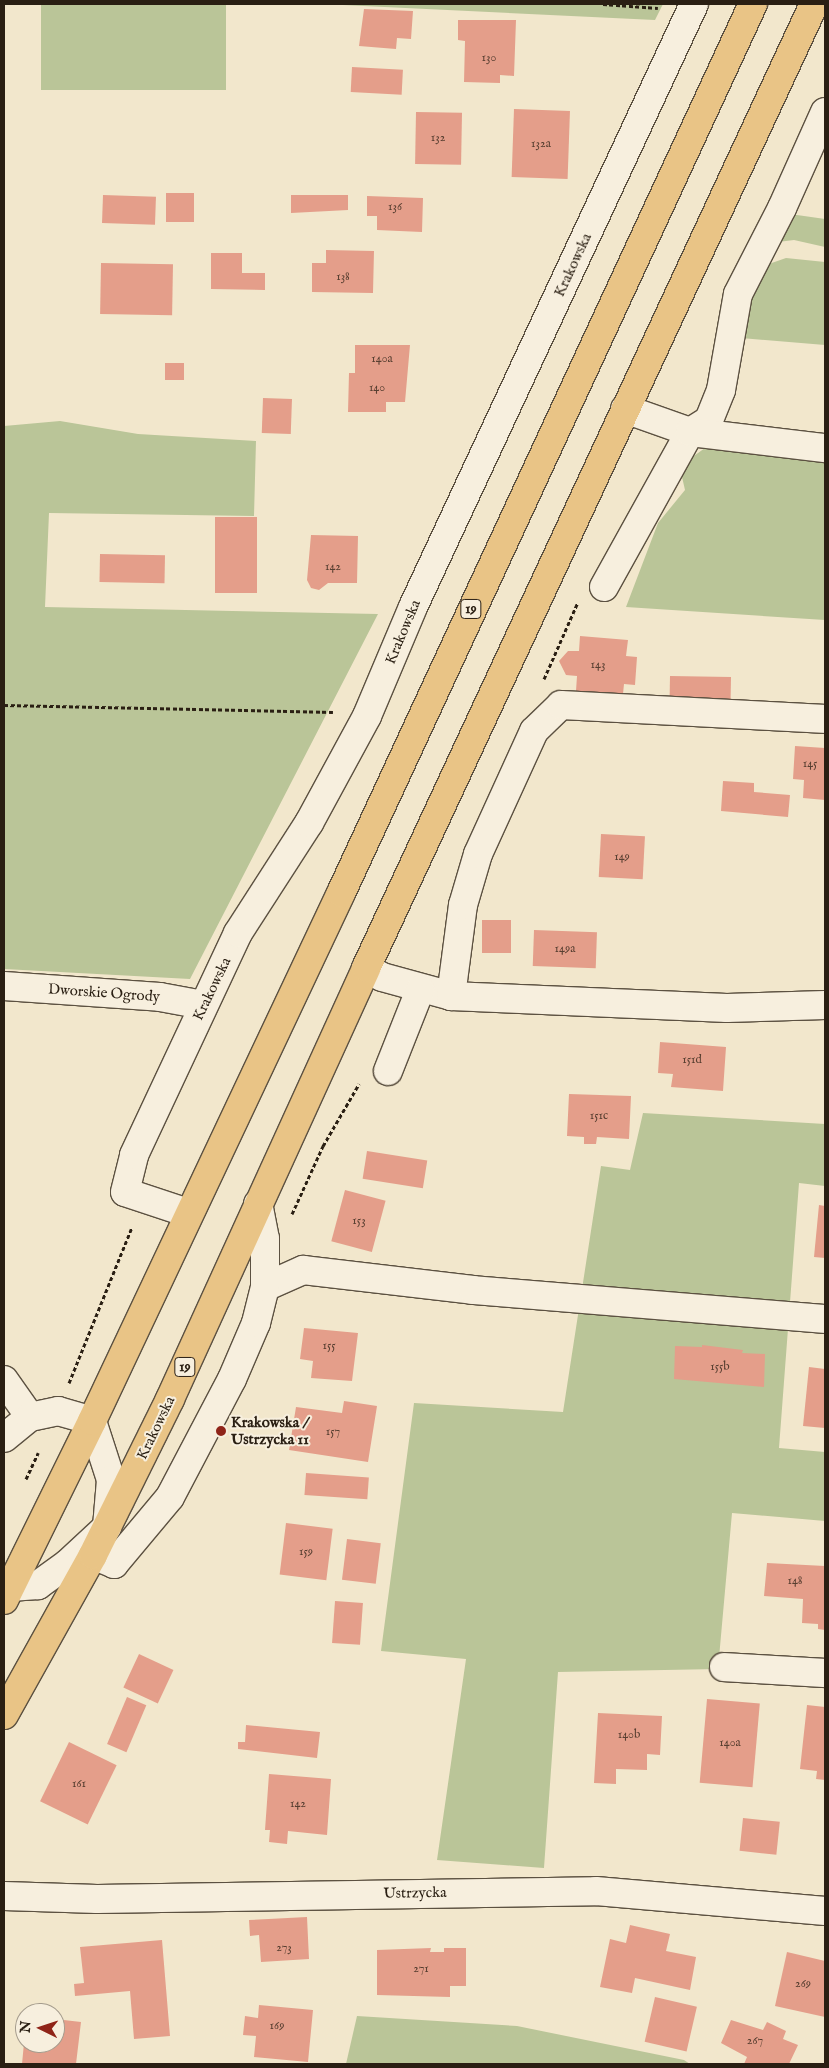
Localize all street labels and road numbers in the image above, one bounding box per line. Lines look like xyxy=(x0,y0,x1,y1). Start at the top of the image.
street label: Krakowska xyxy=(550,230,596,300)
street label: Krakowska xyxy=(381,597,425,667)
road number: 19 xyxy=(460,598,482,620)
street label: Krakowska xyxy=(189,954,235,1024)
street label: Dworskie Ogrody xyxy=(47,980,161,1006)
road number: 19 xyxy=(174,1355,196,1378)
street label: Krakowska xyxy=(133,1393,179,1463)
street label: Ustrzycka xyxy=(383,1883,447,1903)

